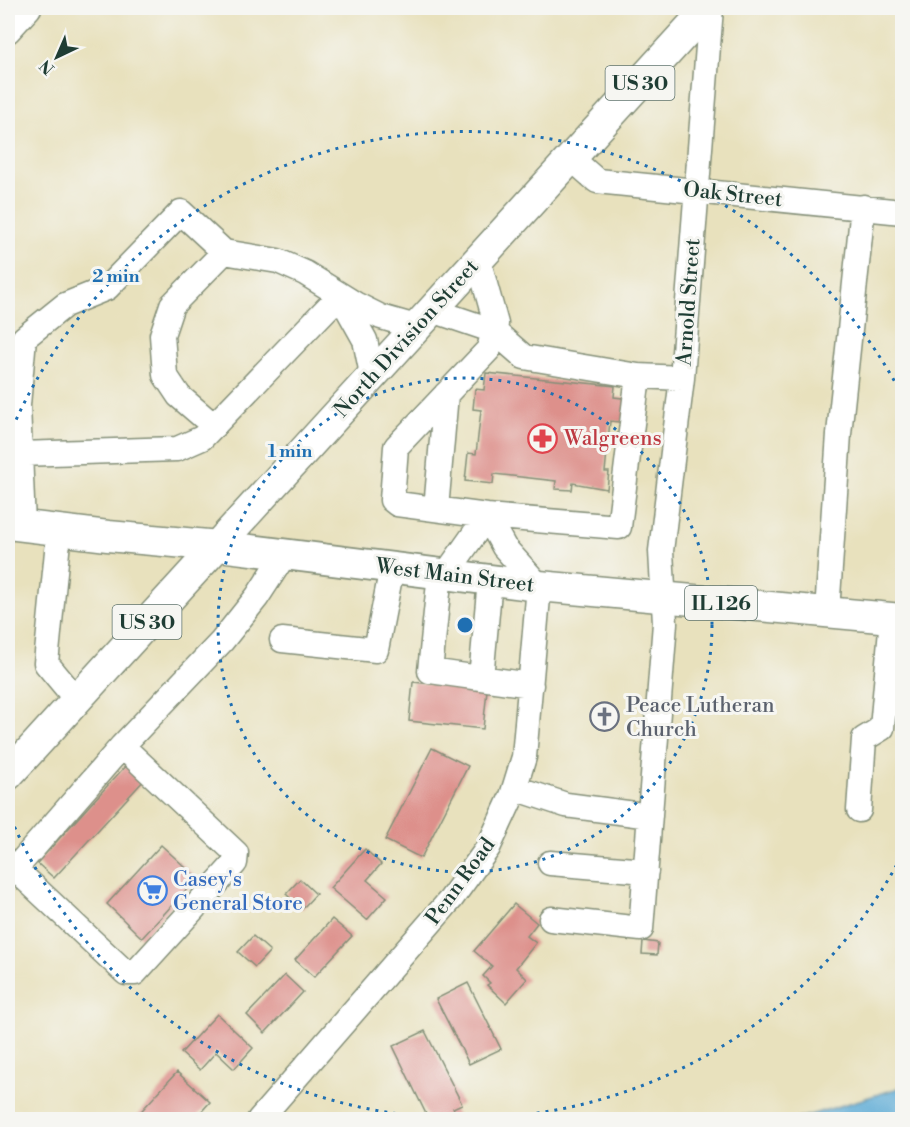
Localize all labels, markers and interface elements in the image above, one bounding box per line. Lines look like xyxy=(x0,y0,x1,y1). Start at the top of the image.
north arrow xyxy=(27,27,87,87)
text: N xyxy=(36,55,59,79)
road number: US 30 xyxy=(606,66,674,100)
street label: Oak Street xyxy=(682,177,784,213)
street label: Arnold Street xyxy=(672,237,706,368)
street label: North Division Street xyxy=(329,254,485,423)
text: 2 min xyxy=(92,265,140,288)
pharmacy icon: Walgreens xyxy=(527,422,559,454)
place label: Walgreens xyxy=(563,426,662,452)
text: 1 min xyxy=(268,440,312,463)
street label: West Main Street xyxy=(373,553,536,599)
road number: IL 126 xyxy=(685,586,757,620)
road number: US 30 xyxy=(112,605,182,639)
centre of rings xyxy=(455,615,475,635)
place label: Peace Lutheran Church xyxy=(626,693,775,743)
church icon: Peace Lutheran Church xyxy=(589,701,621,733)
street label: Penn Road xyxy=(420,833,501,930)
place label: Casey's General Store xyxy=(173,867,303,917)
supermarket icon: Casey's General Store xyxy=(136,875,168,907)

